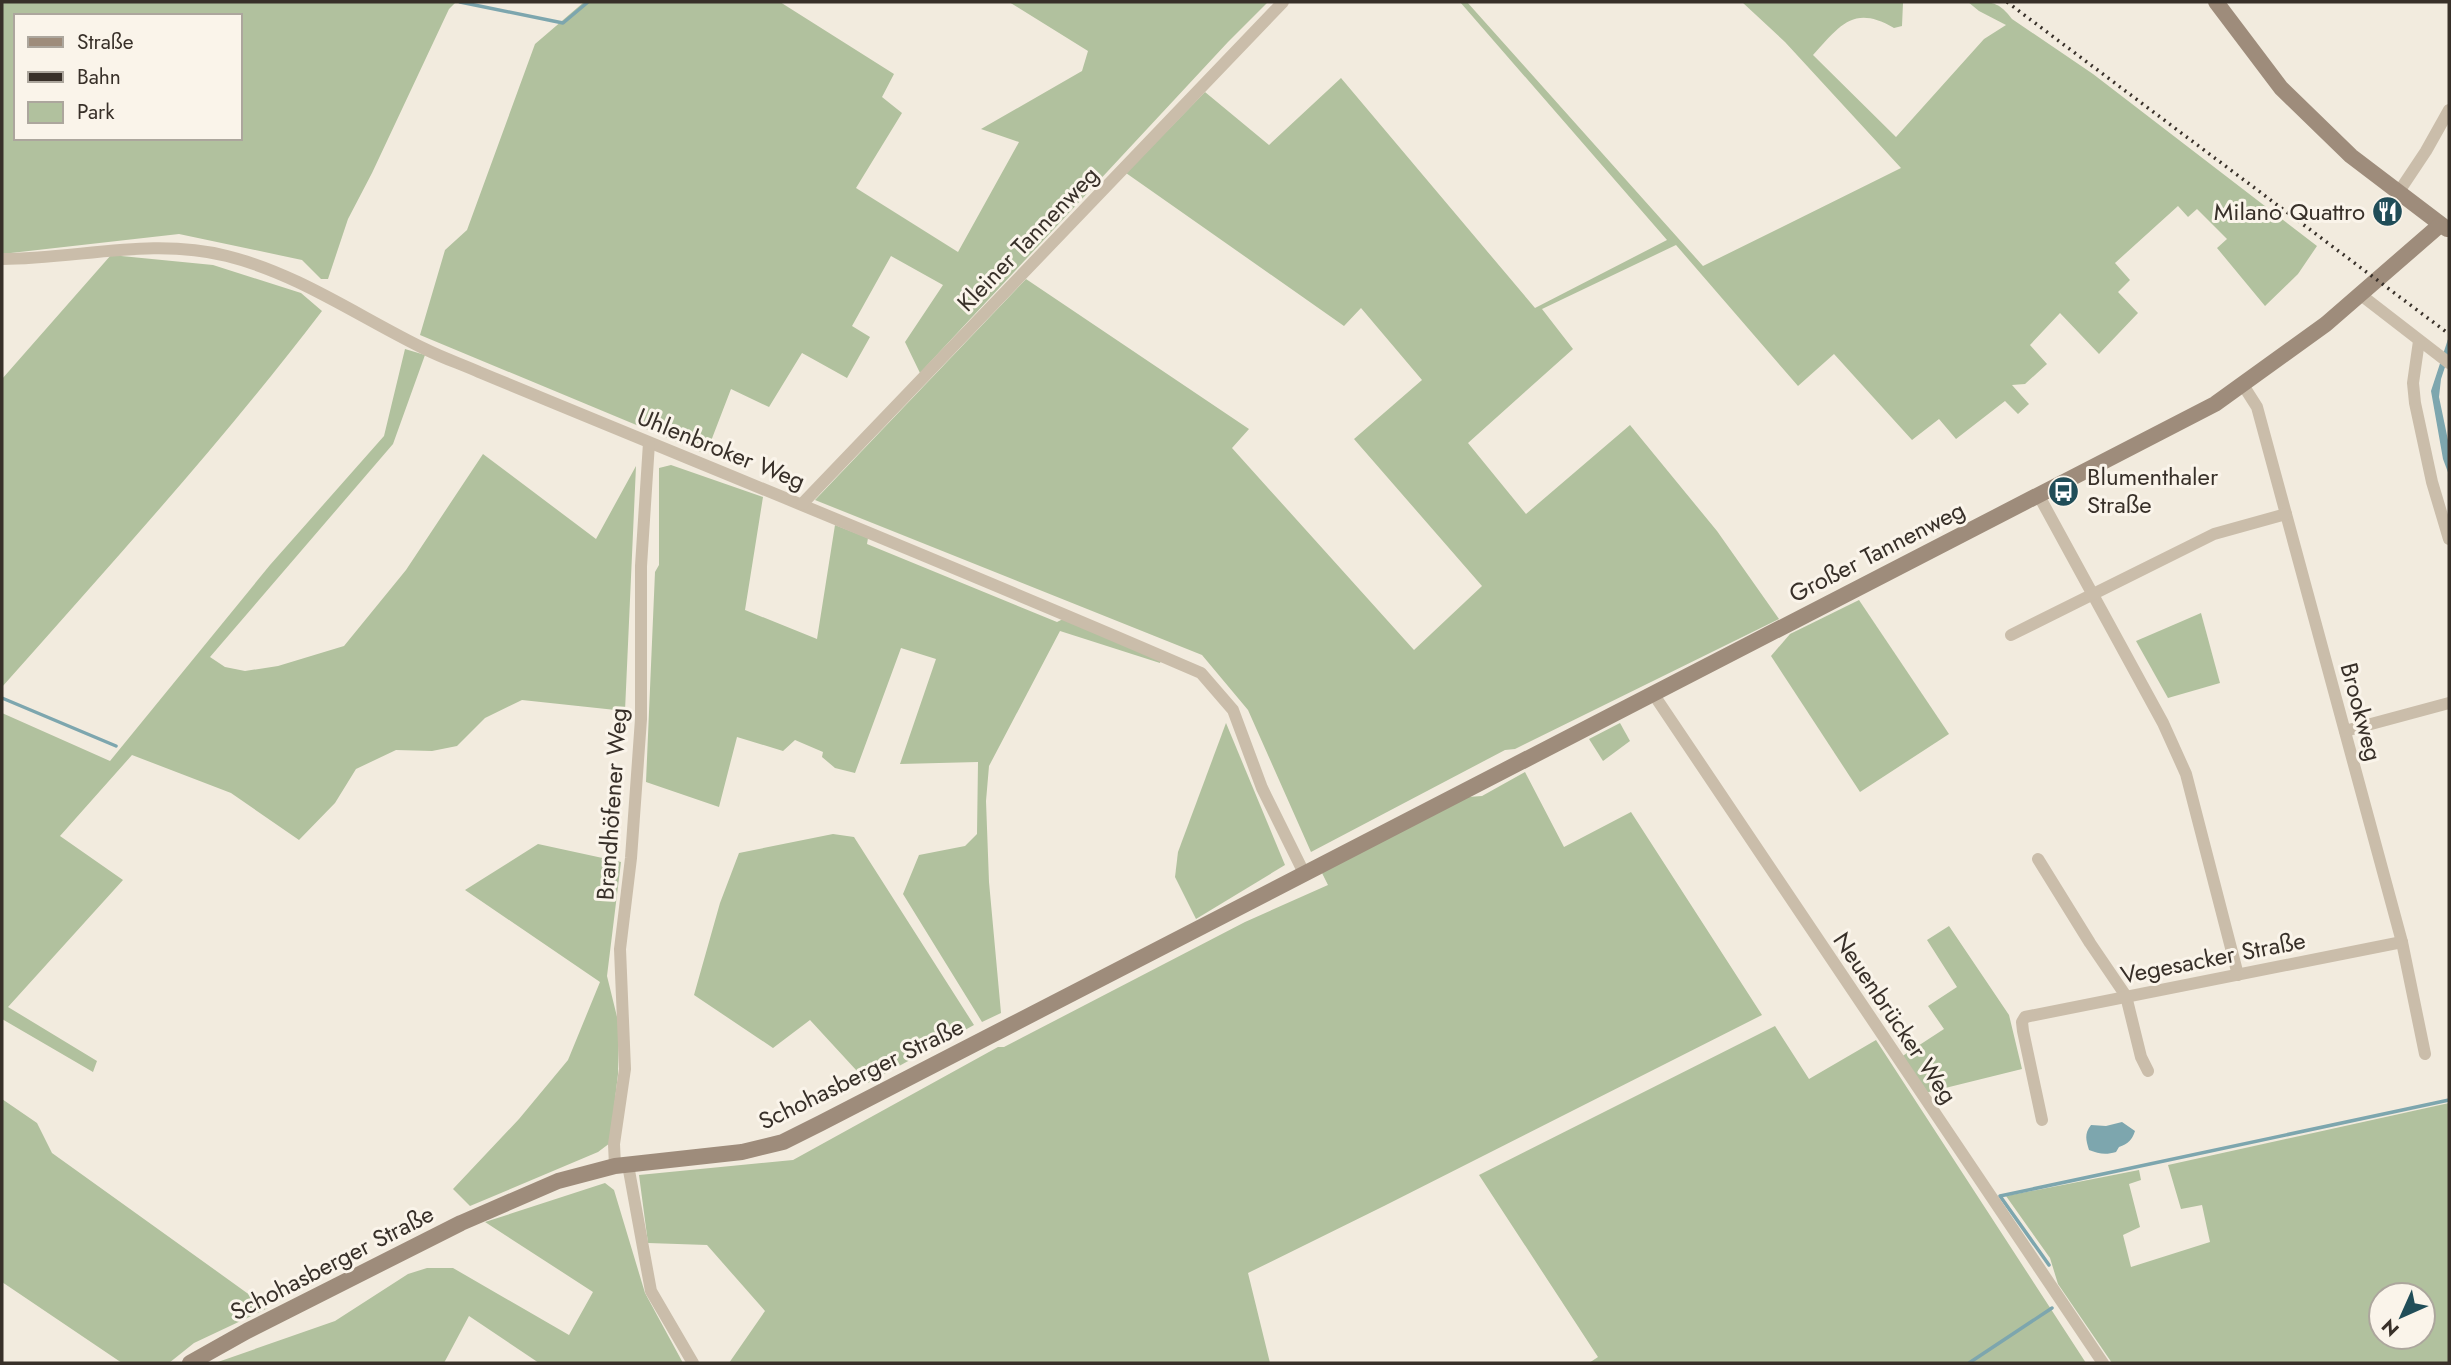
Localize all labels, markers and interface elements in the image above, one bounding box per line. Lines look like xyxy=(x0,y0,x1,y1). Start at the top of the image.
legend xyxy=(14,14,242,140)
text: Straße xyxy=(77,27,134,57)
text: Bahn xyxy=(77,62,121,92)
text: Park xyxy=(77,97,115,127)
street label: Kleiner Tannenweg xyxy=(949,158,1106,319)
place label: Milano Quattro xyxy=(2214,194,2365,229)
restaurant icon: Milano Quattro xyxy=(2371,195,2405,229)
street label: Uhlenbroker Weg xyxy=(632,399,811,498)
place label: Blumenthaler Straße xyxy=(2087,459,2219,522)
bus stop icon: Blumenthaler Straße xyxy=(2047,474,2081,508)
street label: Großer Tannenweg xyxy=(1783,492,1971,611)
street label: Brookweg xyxy=(2332,659,2391,765)
street label: Brandhöfener Weg xyxy=(587,707,636,901)
street label: Vegesacker Straße xyxy=(2117,922,2308,993)
street label: Neuenbrücker Weg xyxy=(1825,925,1966,1111)
street label: Schohasberger Straße xyxy=(752,1009,969,1138)
street label: Schohasberger Straße xyxy=(224,1196,440,1329)
north arrow xyxy=(2367,1281,2437,1351)
text: N xyxy=(2375,1313,2405,1343)

